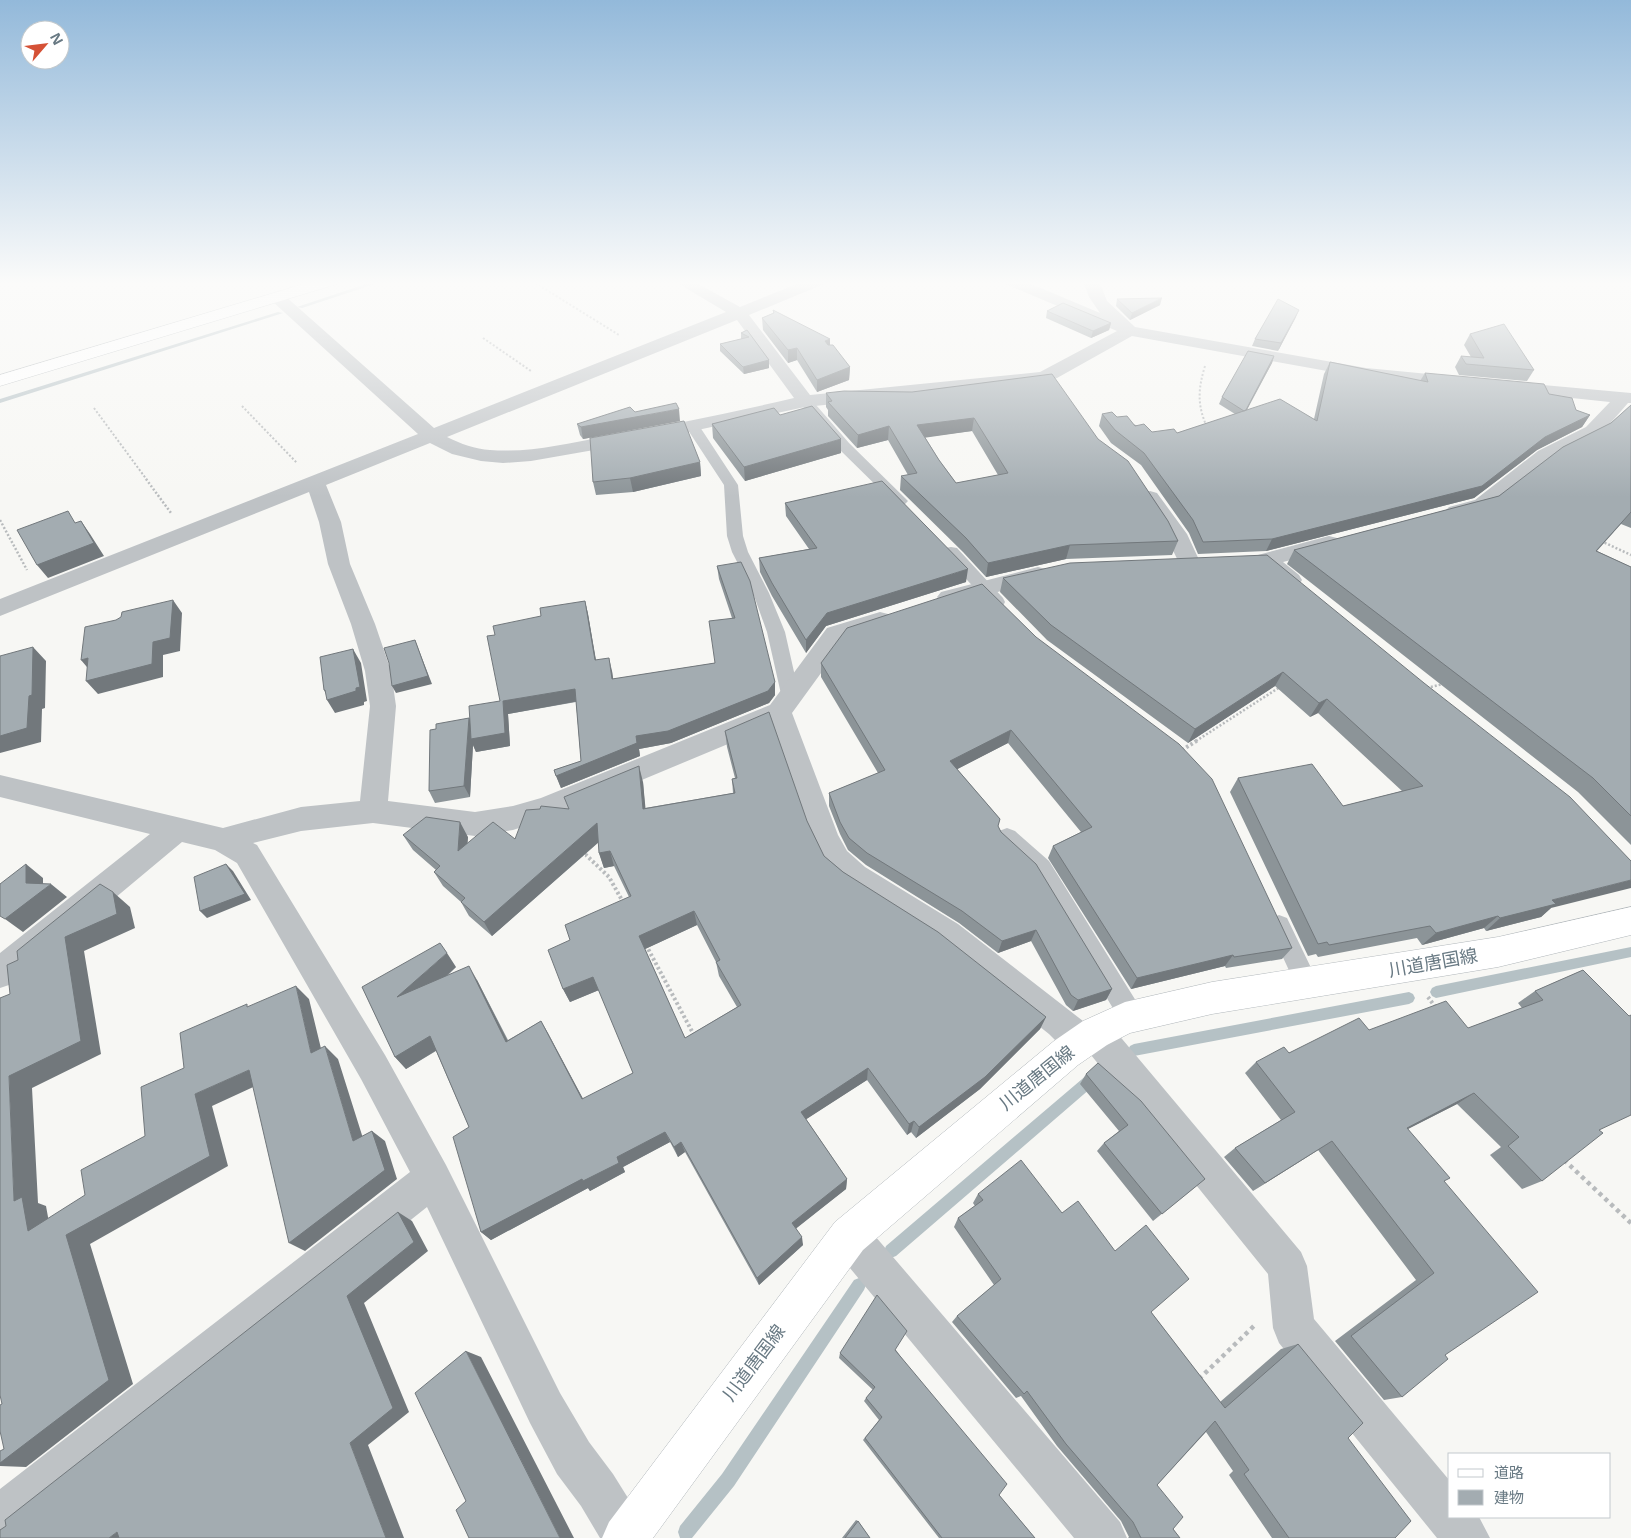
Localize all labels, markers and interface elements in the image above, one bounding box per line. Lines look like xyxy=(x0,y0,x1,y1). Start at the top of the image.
north arrow xyxy=(20,20,70,70)
text: N xyxy=(46,29,68,48)
street label: 川道唐国線 xyxy=(1386,942,1479,982)
street label: 川道唐国線 xyxy=(994,1040,1079,1115)
street label: 川道唐国線 xyxy=(717,1319,790,1406)
legend xyxy=(1448,1453,1611,1518)
text: 道路 xyxy=(1494,1462,1524,1482)
text: 建物 xyxy=(1494,1487,1524,1507)

